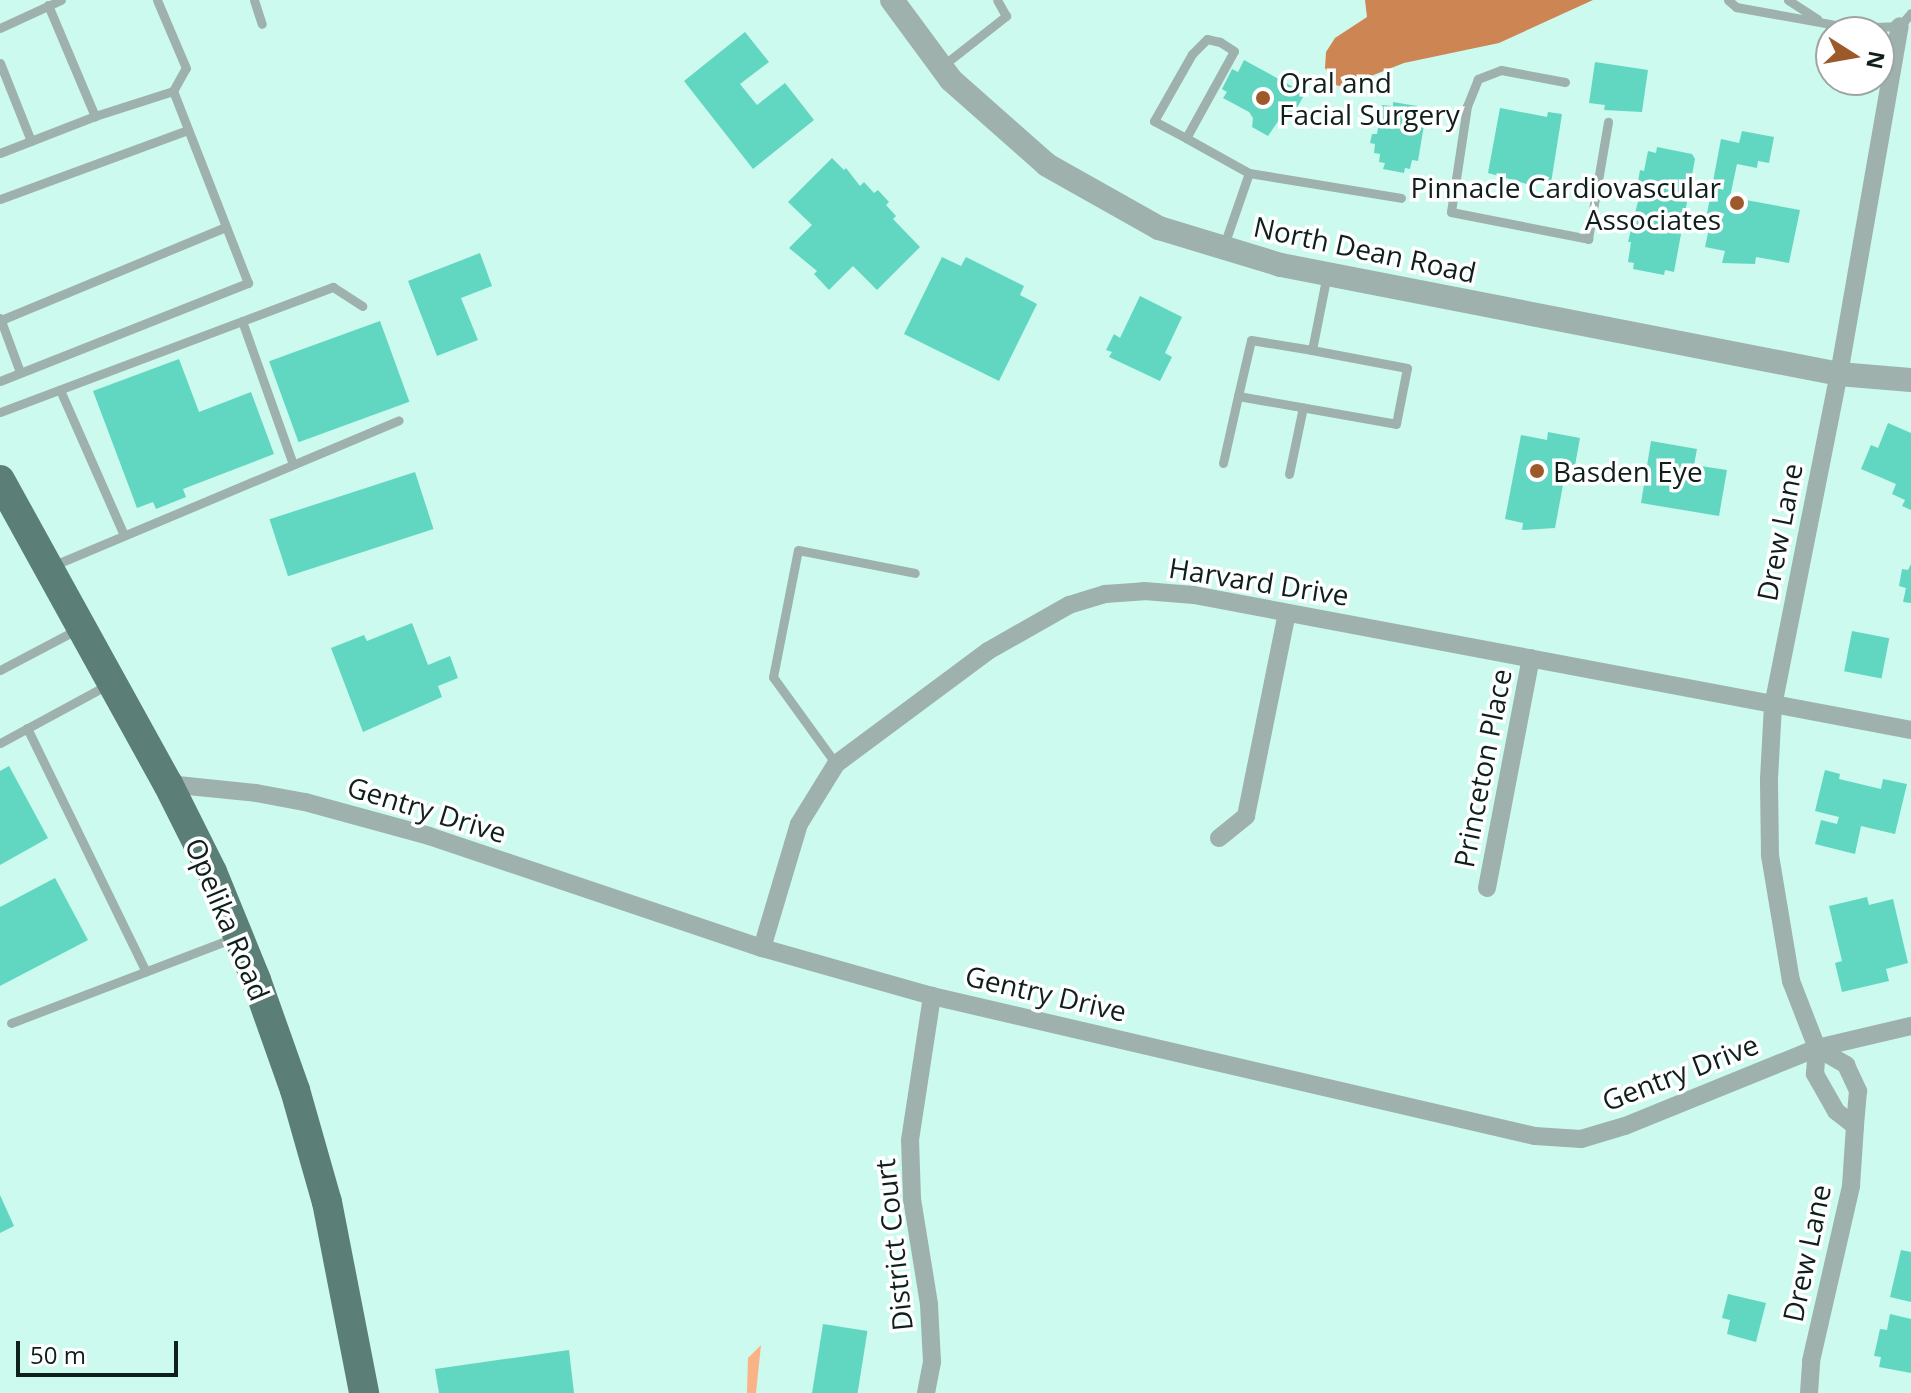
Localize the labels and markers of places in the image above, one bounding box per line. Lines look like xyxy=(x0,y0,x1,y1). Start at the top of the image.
place label: Oral and Facial Surgery xyxy=(1279,65,1460,131)
marker: Oral and Facial Surgery xyxy=(1254,89,1272,107)
place label: Pinnacle Cardiovascular Associates xyxy=(1410,170,1721,236)
marker: Pinnacle Cardiovascular Associates xyxy=(1728,194,1746,212)
place label: Basden Eye xyxy=(1553,454,1703,488)
marker: Basden Eye xyxy=(1528,462,1546,480)

